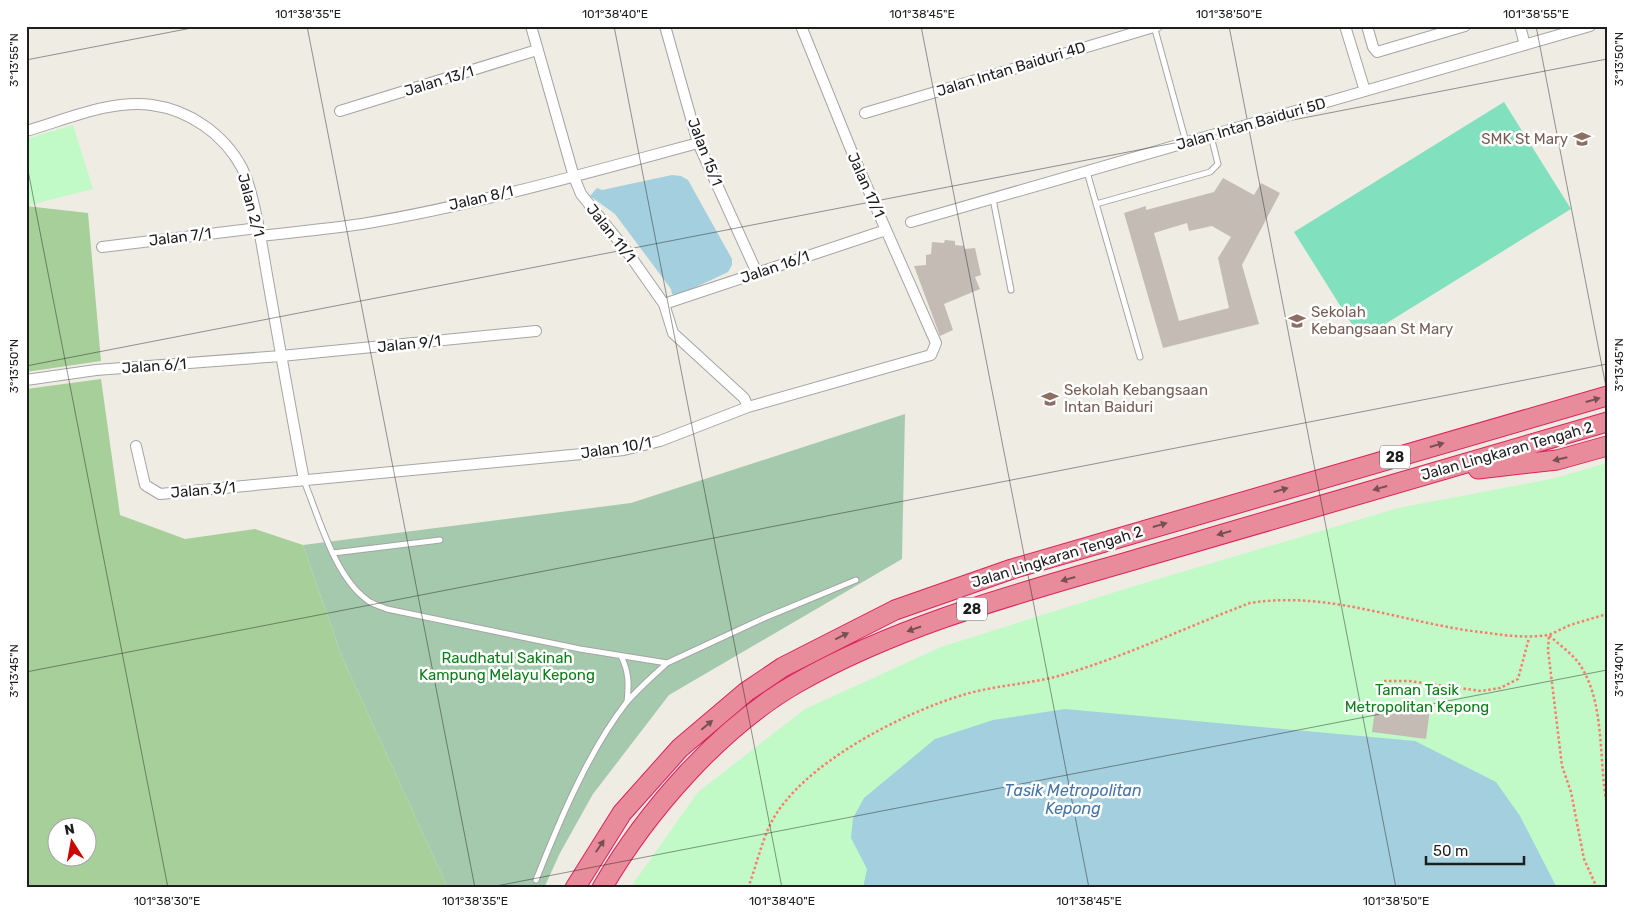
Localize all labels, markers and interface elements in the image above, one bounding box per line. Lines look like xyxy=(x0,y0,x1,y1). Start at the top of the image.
text: 101°38'35"E xyxy=(275,7,341,21)
text: 101°38'40"E xyxy=(582,7,648,21)
text: 101°38'45"E xyxy=(889,7,955,21)
text: 101°38'50"E xyxy=(1196,7,1262,21)
text: 101°38'55"E xyxy=(1503,7,1569,21)
text: 3°13'50"N xyxy=(1612,32,1626,86)
text: 3°13'55"N xyxy=(7,33,21,87)
street label: Jalan Intan Baiduri 4D xyxy=(934,38,1088,100)
street label: Jalan 13/1 xyxy=(402,62,476,100)
street label: Jalan Intan Baiduri 5D xyxy=(1174,94,1328,154)
street label: Jalan 15/1 xyxy=(684,115,726,189)
school or university icon: SMK St Mary xyxy=(1572,129,1592,149)
place label: SMK St Mary xyxy=(1481,130,1568,148)
street label: Jalan 17/1 xyxy=(844,150,888,220)
street label: Jalan 2/1 xyxy=(234,171,268,239)
street label: Jalan 8/1 xyxy=(447,182,515,214)
street label: Jalan 11/1 xyxy=(583,200,639,266)
street label: Jalan 7/1 xyxy=(148,224,212,250)
street label: Jalan 16/1 xyxy=(738,247,812,287)
place label: Sekolah Kebangsaan St Mary xyxy=(1311,303,1453,338)
school or university icon: Sekolah Kebangsaan St Mary xyxy=(1287,311,1307,331)
street label: Jalan 9/1 xyxy=(376,332,442,356)
text: 3°13'45"N xyxy=(1612,338,1626,392)
text: 3°13'50"N xyxy=(7,339,21,393)
street label: Jalan 6/1 xyxy=(121,355,187,377)
place label: Sekolah Kebangsaan Intan Baiduri xyxy=(1064,381,1208,416)
school or university icon: Sekolah Kebangsaan Intan Baiduri xyxy=(1040,389,1060,409)
one-way arrow xyxy=(1586,395,1601,403)
street label: Jalan Lingkaran Tengah 2 xyxy=(1419,418,1595,484)
street label: Jalan 10/1 xyxy=(579,434,653,462)
one-way arrow xyxy=(1430,441,1445,449)
road number: 28 xyxy=(1380,446,1410,468)
one-way arrow xyxy=(1552,455,1567,463)
street label: Jalan 3/1 xyxy=(170,478,236,502)
one-way arrow xyxy=(1373,484,1388,492)
one-way arrow xyxy=(1273,486,1288,494)
one-way arrow xyxy=(1153,521,1168,529)
street label: Jalan Lingkaran Tengah 2 xyxy=(969,522,1145,592)
one-way arrow xyxy=(1217,530,1232,538)
one-way arrow xyxy=(1061,575,1076,583)
road number: 28 xyxy=(957,598,987,620)
one-way arrow xyxy=(906,626,921,634)
one-way arrow xyxy=(835,632,849,640)
text: 3°13'40"N xyxy=(1612,643,1626,697)
text: 3°13'45"N xyxy=(7,644,21,698)
park label: Raudhatul Sakinah Kampung Melayu Kepong xyxy=(419,649,595,684)
park label: Taman Tasik Metropolitan Kepong xyxy=(1345,681,1489,716)
one-way arrow xyxy=(701,720,713,731)
water label: Tasik Metropolitan Kepong xyxy=(1004,781,1142,818)
north arrow xyxy=(48,816,98,866)
text: N xyxy=(63,820,76,839)
scale bar xyxy=(1426,834,1523,866)
one-way arrow xyxy=(595,839,605,853)
text: 50 m xyxy=(1433,842,1468,860)
text: 101°38'30"E xyxy=(134,894,200,908)
text: 101°38'35"E xyxy=(442,894,508,908)
text: 101°38'40"E xyxy=(749,894,815,908)
text: 101°38'45"E xyxy=(1056,894,1122,908)
text: 101°38'50"E xyxy=(1363,894,1429,908)

